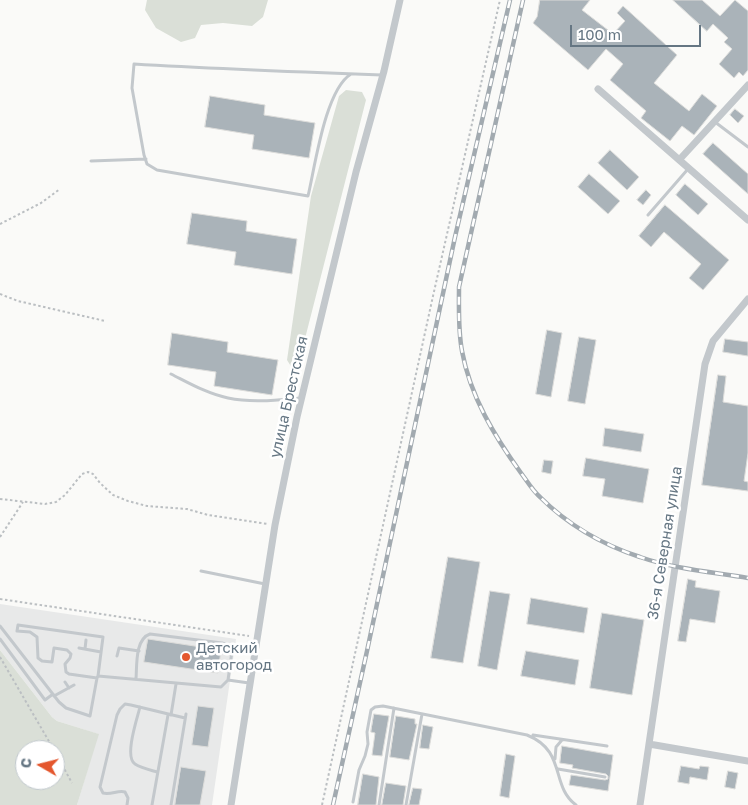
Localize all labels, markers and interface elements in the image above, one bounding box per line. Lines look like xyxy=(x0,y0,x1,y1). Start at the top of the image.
scale bar xyxy=(573,15,704,47)
text: 100 m xyxy=(578,25,621,43)
street label: улица Брестская xyxy=(266,334,312,460)
street label: 36-я Северная улица xyxy=(644,465,686,621)
place label: Детский автогород xyxy=(196,639,272,674)
marker: Детский автогород xyxy=(180,651,192,663)
north arrow xyxy=(15,740,65,790)
text: С xyxy=(17,757,35,769)

